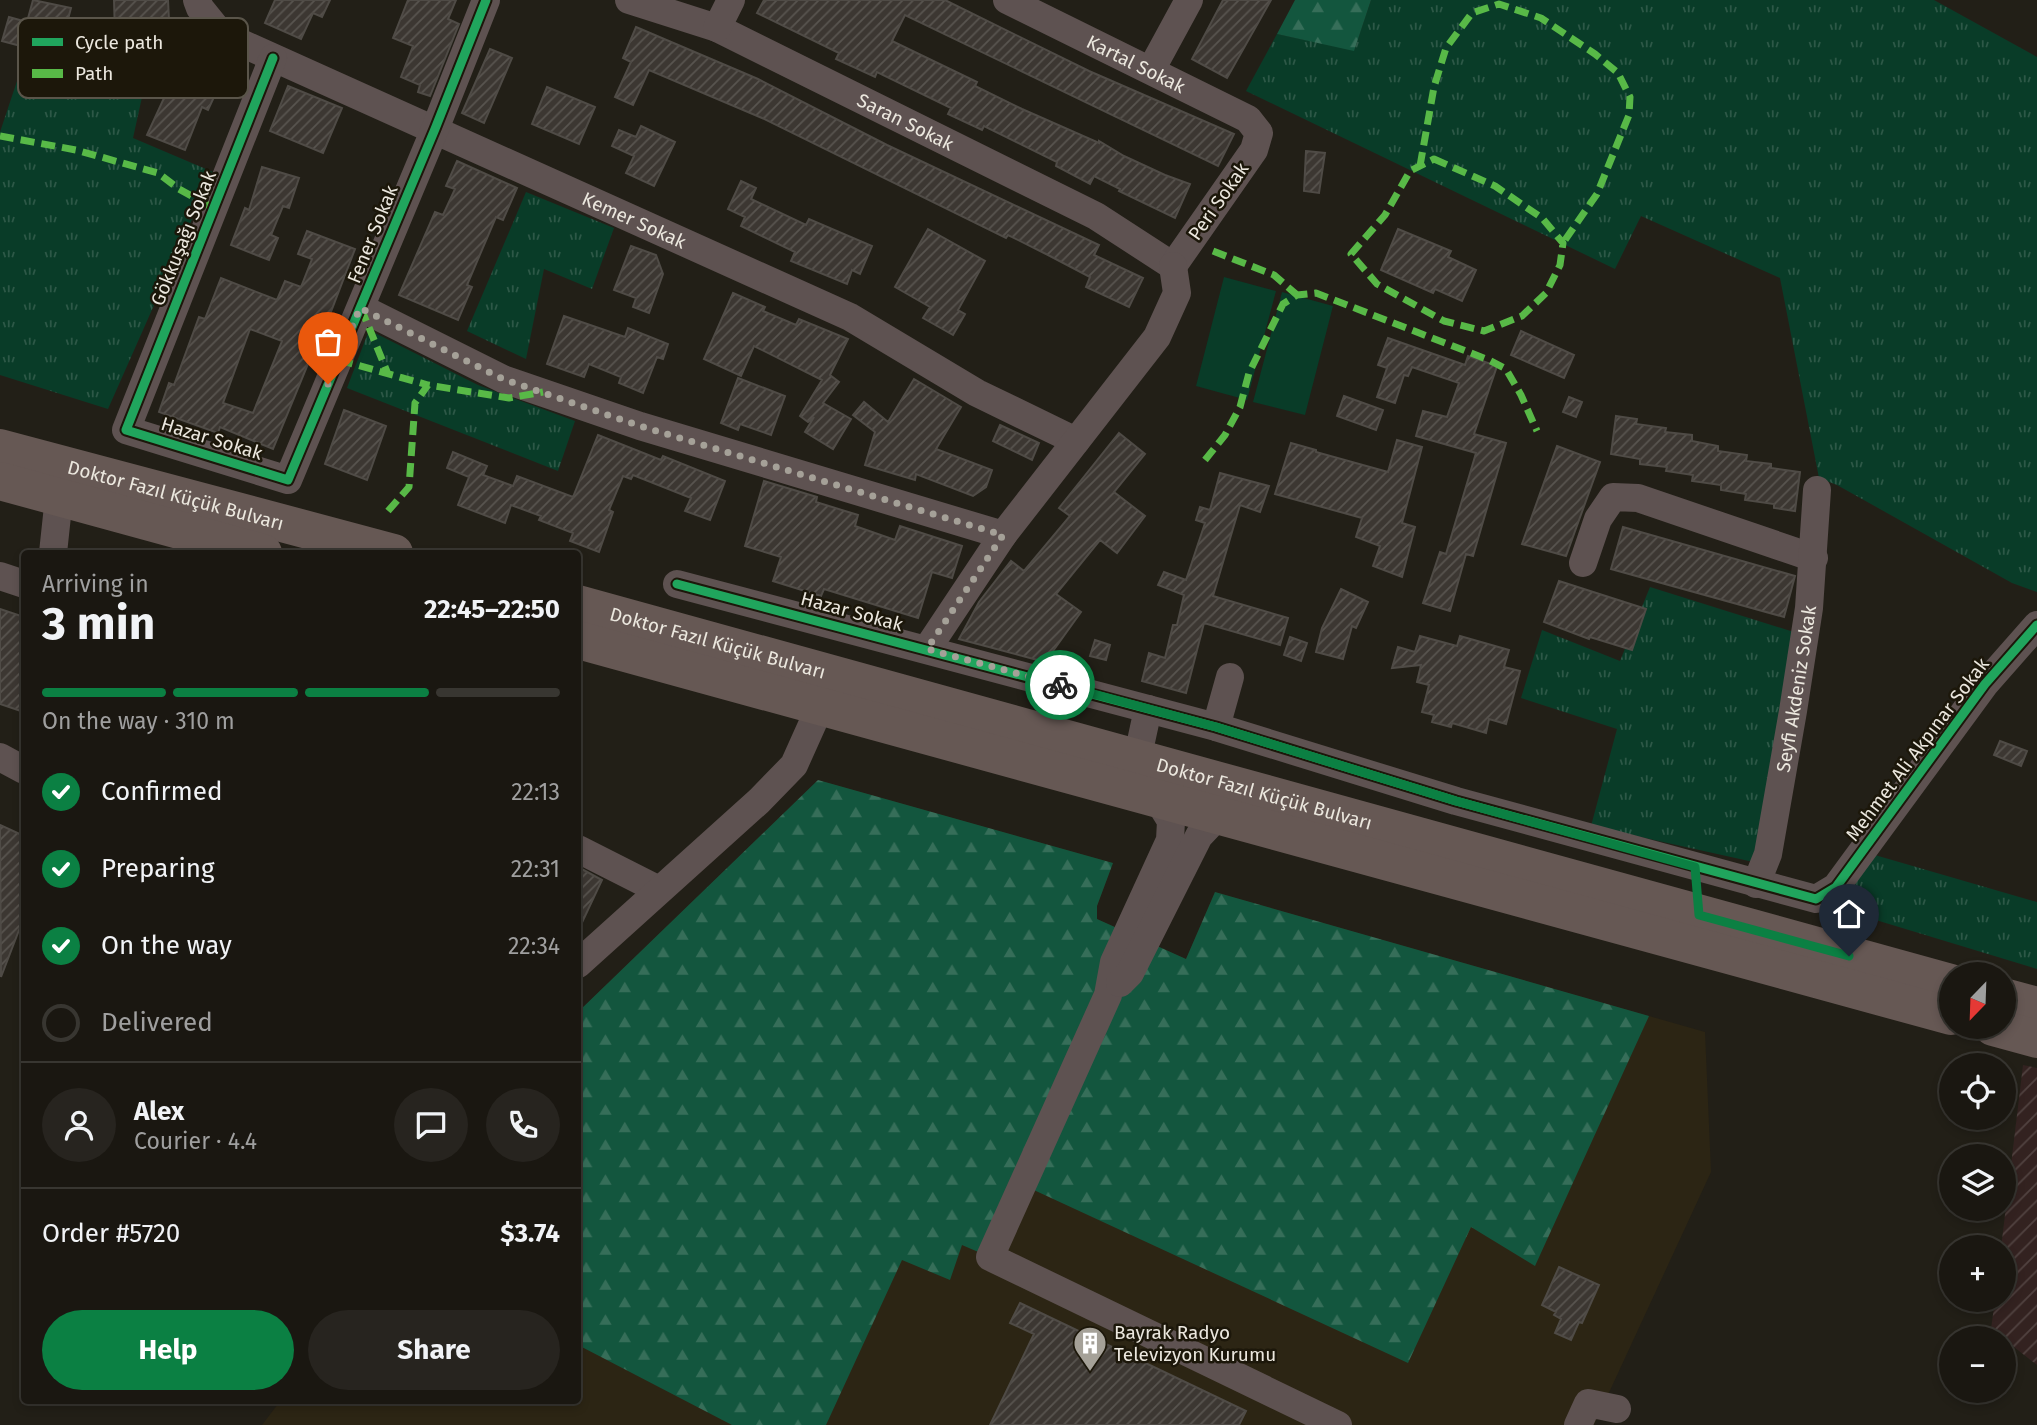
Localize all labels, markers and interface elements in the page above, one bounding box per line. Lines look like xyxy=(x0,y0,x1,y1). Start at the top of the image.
legend xyxy=(18,18,248,98)
street label: Kartal Sokak xyxy=(1083,30,1189,98)
text: Cycle path xyxy=(75,31,163,54)
text: Path xyxy=(75,62,113,85)
street label: Saran Sokak xyxy=(853,88,958,156)
street label: Peri Sokak xyxy=(1183,158,1254,245)
street label: Gökkuşağı Sokak xyxy=(146,167,221,309)
street label: Fener Sokak xyxy=(342,181,403,287)
street label: Kemer Sokak xyxy=(578,187,690,254)
pin xyxy=(298,312,358,384)
icon: bag xyxy=(309,323,347,361)
street label: Hazar Sokak xyxy=(158,412,266,465)
street label: Doktor Fazıl Küçük Bulvarı xyxy=(65,456,286,535)
text: Arriving in xyxy=(42,570,149,598)
street label: Hazar Sokak xyxy=(798,587,906,636)
text: 22:45–22:50 xyxy=(424,594,560,625)
text: 3 min xyxy=(42,596,155,651)
street label: Doktor Fazıl Küçük Bulvarı xyxy=(607,602,828,684)
street label: Seyfi Akdeniz Sokak xyxy=(1771,603,1821,774)
courier xyxy=(1025,650,1095,720)
street label: Mehmet Ali Akpınar Sokak xyxy=(1841,653,1994,846)
icon: bike xyxy=(1041,666,1079,704)
text: On the way · 310 m xyxy=(42,707,235,735)
street label: Doktor Fazıl Küçük Bulvarı xyxy=(1154,753,1375,835)
icon: check xyxy=(42,773,80,811)
text: Confirmed xyxy=(101,776,222,807)
text: 22:13 xyxy=(511,778,560,806)
icon: check xyxy=(42,850,80,888)
text: Preparing xyxy=(101,853,214,884)
text: 22:31 xyxy=(511,855,560,883)
pin xyxy=(1819,884,1879,956)
icon: home xyxy=(1830,895,1868,933)
icon: check xyxy=(42,927,80,965)
text: On the way xyxy=(101,930,232,961)
text: 22:34 xyxy=(508,932,560,960)
north arrow xyxy=(1939,962,2016,1040)
map controls xyxy=(1939,962,2016,1403)
text: Delivered xyxy=(101,1007,213,1038)
button: locate xyxy=(1939,1053,2016,1130)
button: person xyxy=(42,1088,116,1162)
button: chat xyxy=(394,1088,468,1162)
button: phone xyxy=(486,1088,560,1162)
text: Alex xyxy=(134,1096,184,1127)
text: Courier · 4.4 xyxy=(134,1127,257,1155)
button: layers xyxy=(1939,1144,2016,1221)
text: Order #5720 xyxy=(42,1218,180,1249)
text: $3.74 xyxy=(500,1218,560,1249)
button: + xyxy=(1939,1235,2016,1312)
button: Help xyxy=(42,1310,294,1390)
button: Share xyxy=(308,1310,560,1390)
place label: Bayrak Radyo Televizyon Kurumu xyxy=(1114,1321,1276,1366)
building icon: Bayrak Radyo Televizyon Kurumu xyxy=(1071,1324,1109,1373)
button: − xyxy=(1939,1326,2016,1403)

